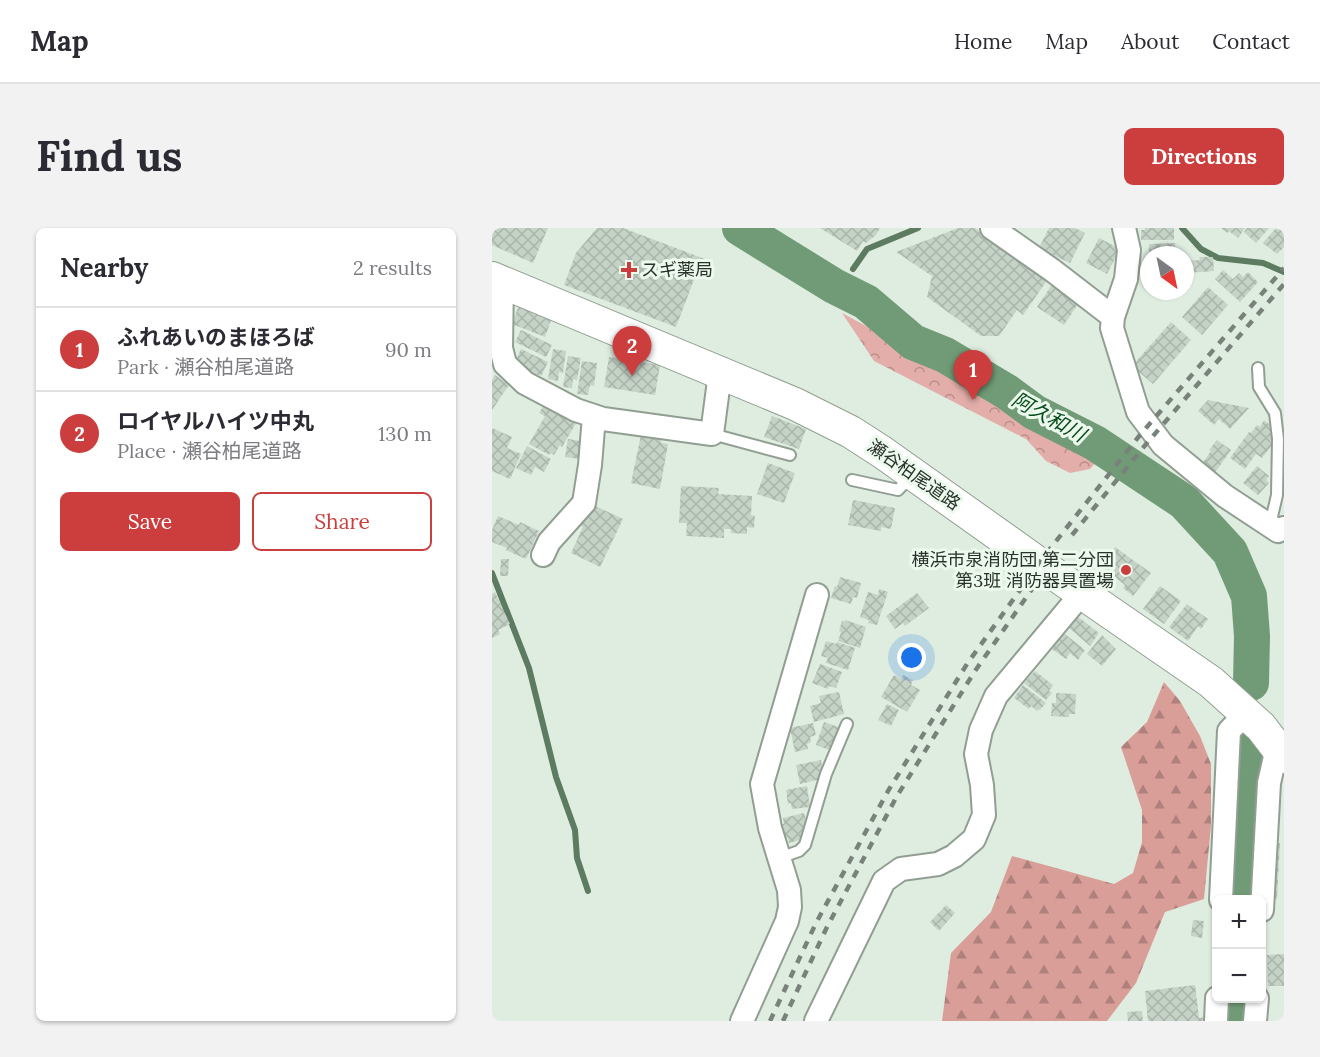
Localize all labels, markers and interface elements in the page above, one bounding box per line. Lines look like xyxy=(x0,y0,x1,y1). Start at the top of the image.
text: Map xyxy=(30,23,89,59)
text: Home xyxy=(954,28,1012,55)
text: Map xyxy=(1045,28,1088,55)
text: About xyxy=(1121,28,1179,55)
text: Contact xyxy=(1212,28,1290,55)
button: Directions xyxy=(1124,128,1284,185)
text: Find us xyxy=(36,129,182,183)
north arrow xyxy=(1140,246,1194,300)
text: Nearby xyxy=(60,251,148,284)
text: 2 results xyxy=(353,255,432,280)
place label: スギ薬局 xyxy=(641,258,713,281)
marker: スギ薬局 xyxy=(622,263,636,277)
text: ふれあいのまほろば xyxy=(117,323,315,351)
pin: 2 xyxy=(612,326,652,376)
text: 1 xyxy=(75,337,84,362)
text: 90 m xyxy=(385,337,432,362)
pin: 1 xyxy=(954,350,992,400)
text: Park · 瀬谷柏尾道路 xyxy=(117,354,294,379)
water label: 阿久和川 xyxy=(1008,386,1092,448)
text: ロイヤルハイツ中丸 xyxy=(117,407,314,435)
text: 2 xyxy=(74,421,85,446)
text: 130 m xyxy=(378,421,432,446)
street label: 瀬谷柏尾道路 xyxy=(863,434,965,515)
text: Place · 瀬谷柏尾道路 xyxy=(117,438,302,463)
button: Save xyxy=(60,492,240,551)
button: Share xyxy=(252,492,432,551)
place label: 横浜市泉消防団 第二分団 第3班 消防器具置場 xyxy=(911,548,1114,592)
marker: 横浜市泉消防団 第二分団 第3班 消防器具置場 xyxy=(1119,563,1133,577)
your location xyxy=(897,643,926,672)
map controls xyxy=(1212,895,1266,1003)
button: + xyxy=(1212,895,1266,949)
button: − xyxy=(1212,949,1266,1003)

